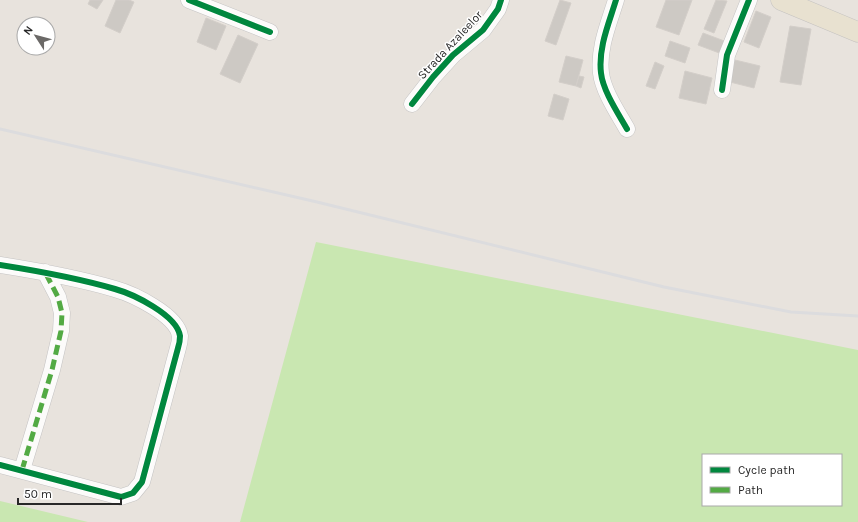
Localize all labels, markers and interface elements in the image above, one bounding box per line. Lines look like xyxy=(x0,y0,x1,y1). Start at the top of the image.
street label: Strada Azaleelor xyxy=(415,7,486,82)
north arrow xyxy=(16,16,56,56)
text: N xyxy=(21,23,36,37)
legend xyxy=(702,454,842,506)
text: Cycle path xyxy=(738,463,795,477)
scale bar xyxy=(18,480,121,506)
text: Path xyxy=(738,483,763,497)
text: 50 m xyxy=(24,487,52,501)

